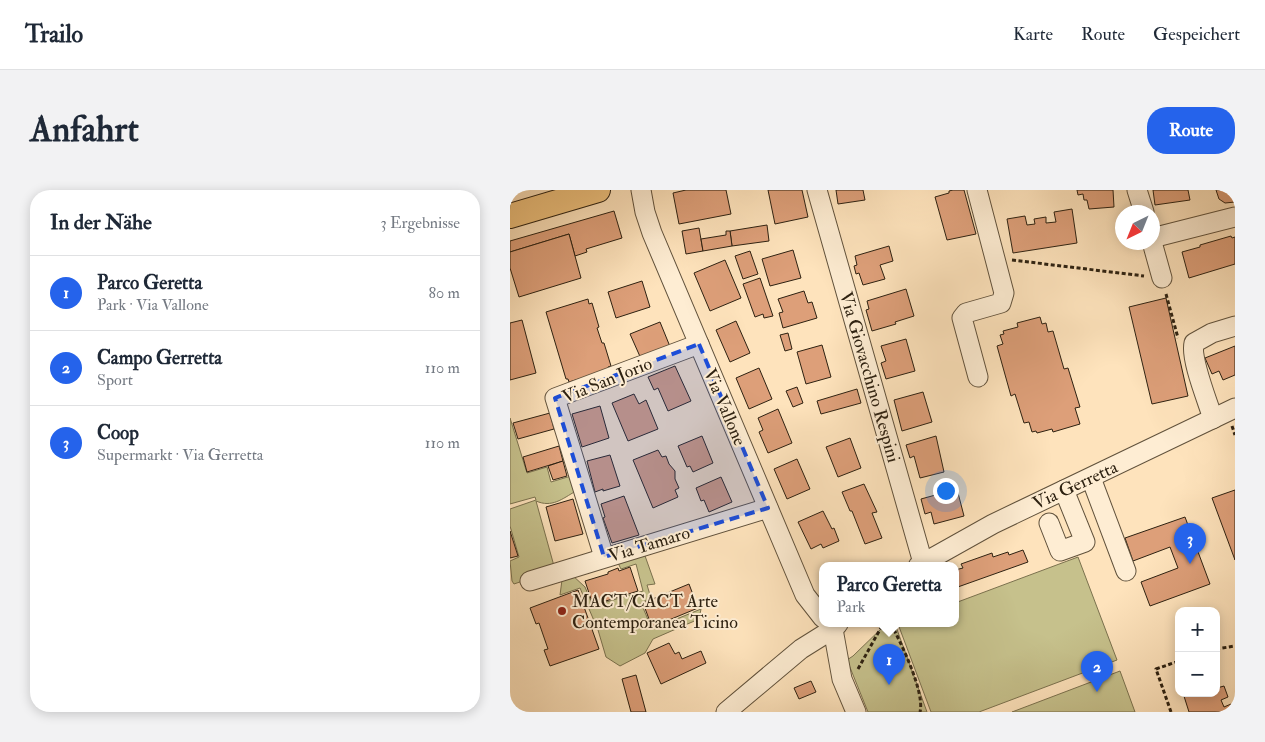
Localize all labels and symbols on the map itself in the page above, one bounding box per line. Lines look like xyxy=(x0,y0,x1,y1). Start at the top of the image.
north arrow xyxy=(1115,205,1160,250)
street label: Via Giovacchino Respini xyxy=(834,289,905,465)
street label: Via San Jorio xyxy=(559,352,656,409)
street label: Via Vallone xyxy=(698,365,751,450)
street label: Via Gerretta xyxy=(1029,455,1122,515)
your location xyxy=(933,478,959,504)
street label: Via Tamaro xyxy=(606,521,693,568)
pin: 3 xyxy=(1174,523,1206,564)
place label: MACT/CACT Arte Contemporanea Ticino xyxy=(572,590,738,634)
marker: MACT/CACT Arte Contemporanea Ticino xyxy=(556,605,568,617)
pin: 1 xyxy=(873,644,905,685)
pin: 2 xyxy=(1081,651,1113,692)

